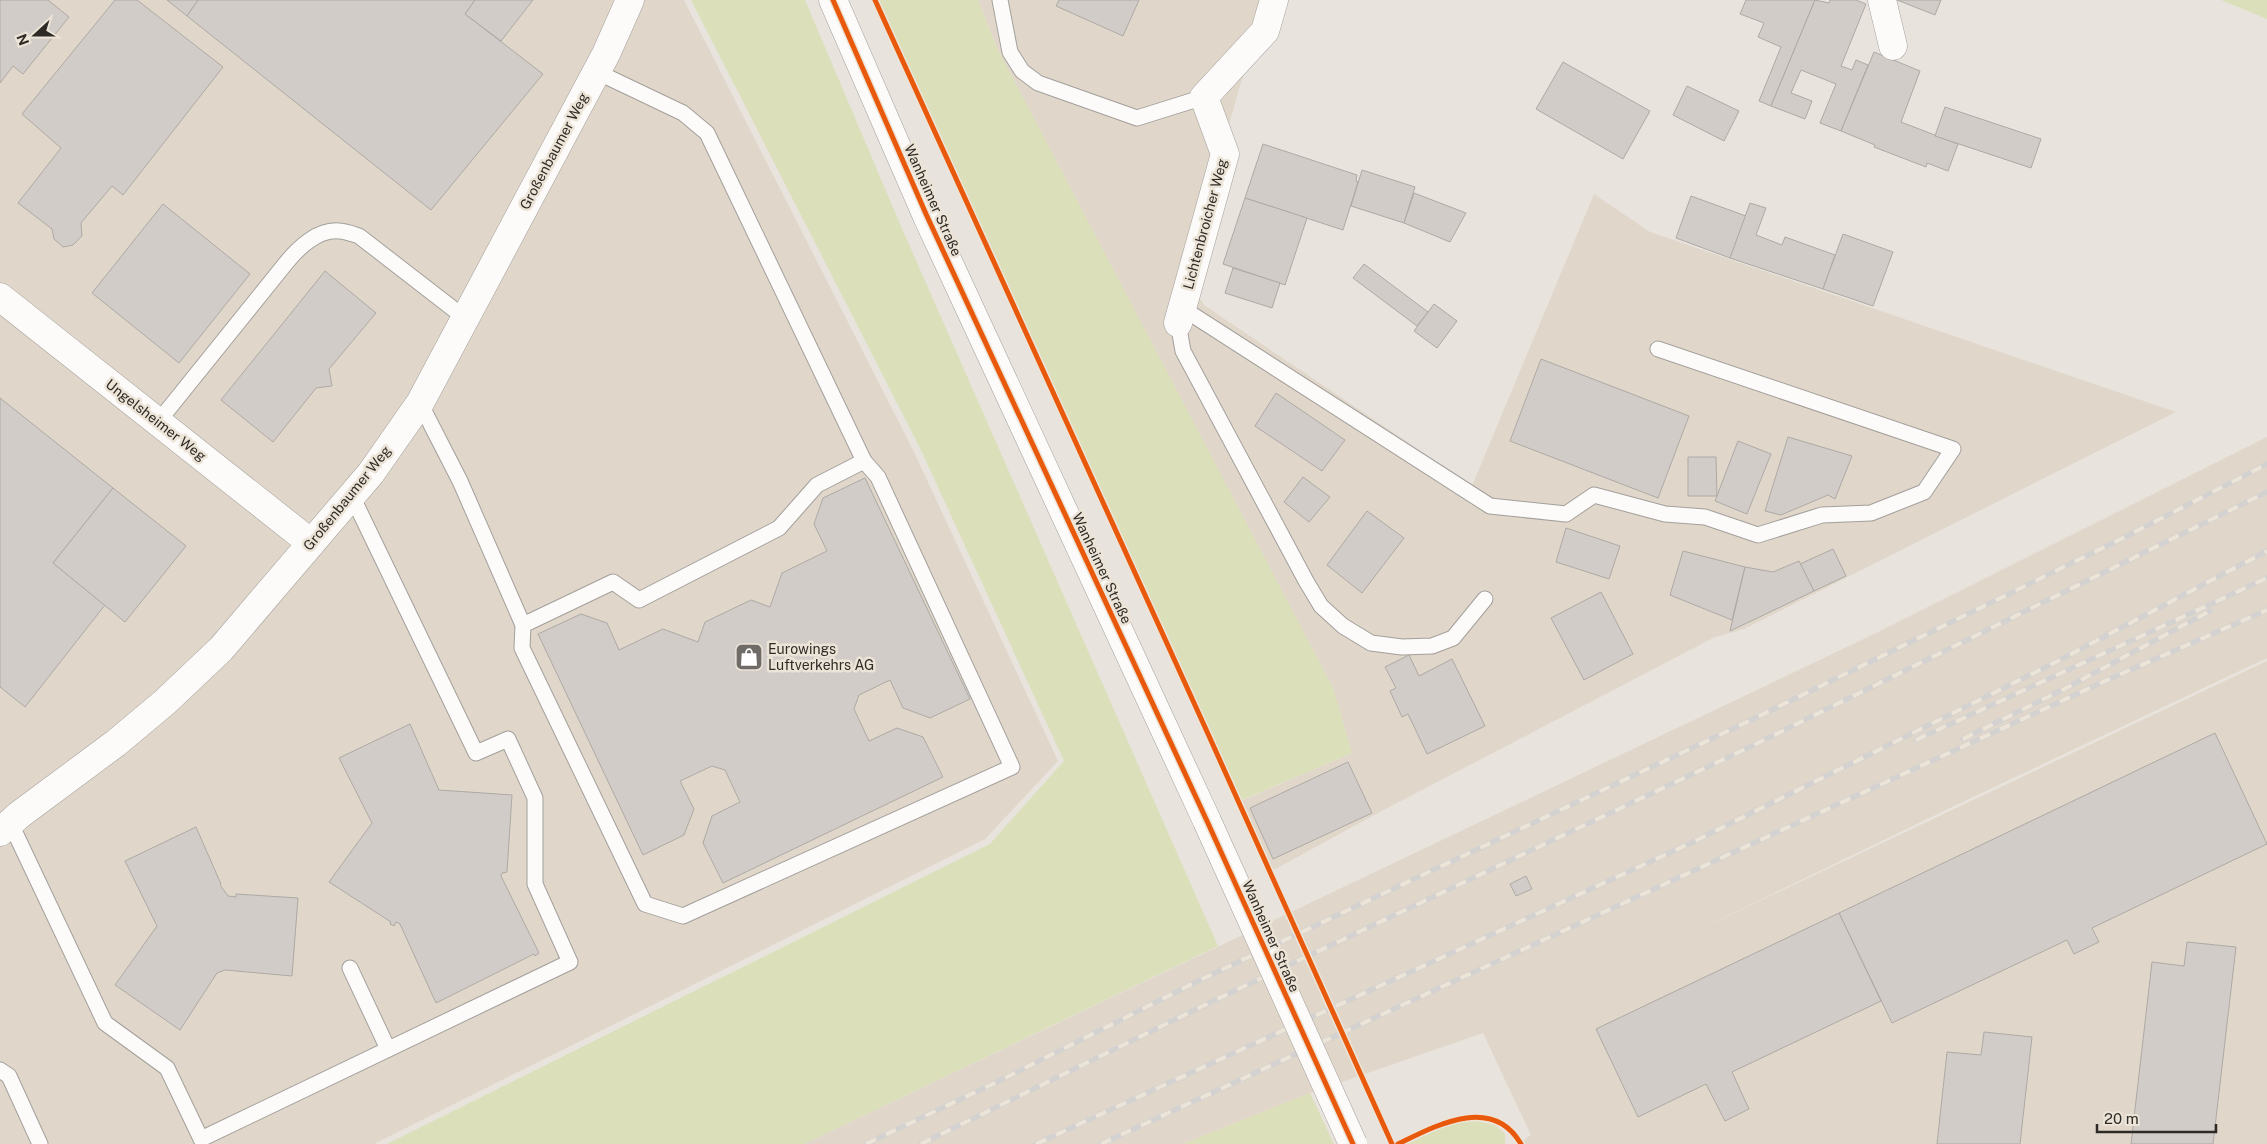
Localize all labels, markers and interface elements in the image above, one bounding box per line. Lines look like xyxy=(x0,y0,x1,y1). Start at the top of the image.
north arrow xyxy=(10,10,60,60)
text: N xyxy=(13,32,32,48)
street label: Großenbaumer Weg xyxy=(516,90,592,212)
street label: Wanheimer Straße xyxy=(901,142,965,258)
street label: Lichtenbroicher Weg xyxy=(1180,157,1230,291)
street label: Ungelsheimer Weg xyxy=(103,376,210,464)
street label: Großenbaumer Weg xyxy=(300,442,394,554)
street label: Wanheimer Straße xyxy=(1069,510,1135,626)
place label: Eurowings Luftverkehrs AG xyxy=(768,641,874,673)
shop icon: Eurowings Luftverkehrs AG xyxy=(734,642,764,672)
street label: Wanheimer Straße xyxy=(1239,878,1303,994)
scale bar xyxy=(2097,1102,2216,1134)
text: 20 m xyxy=(2104,1110,2139,1127)

